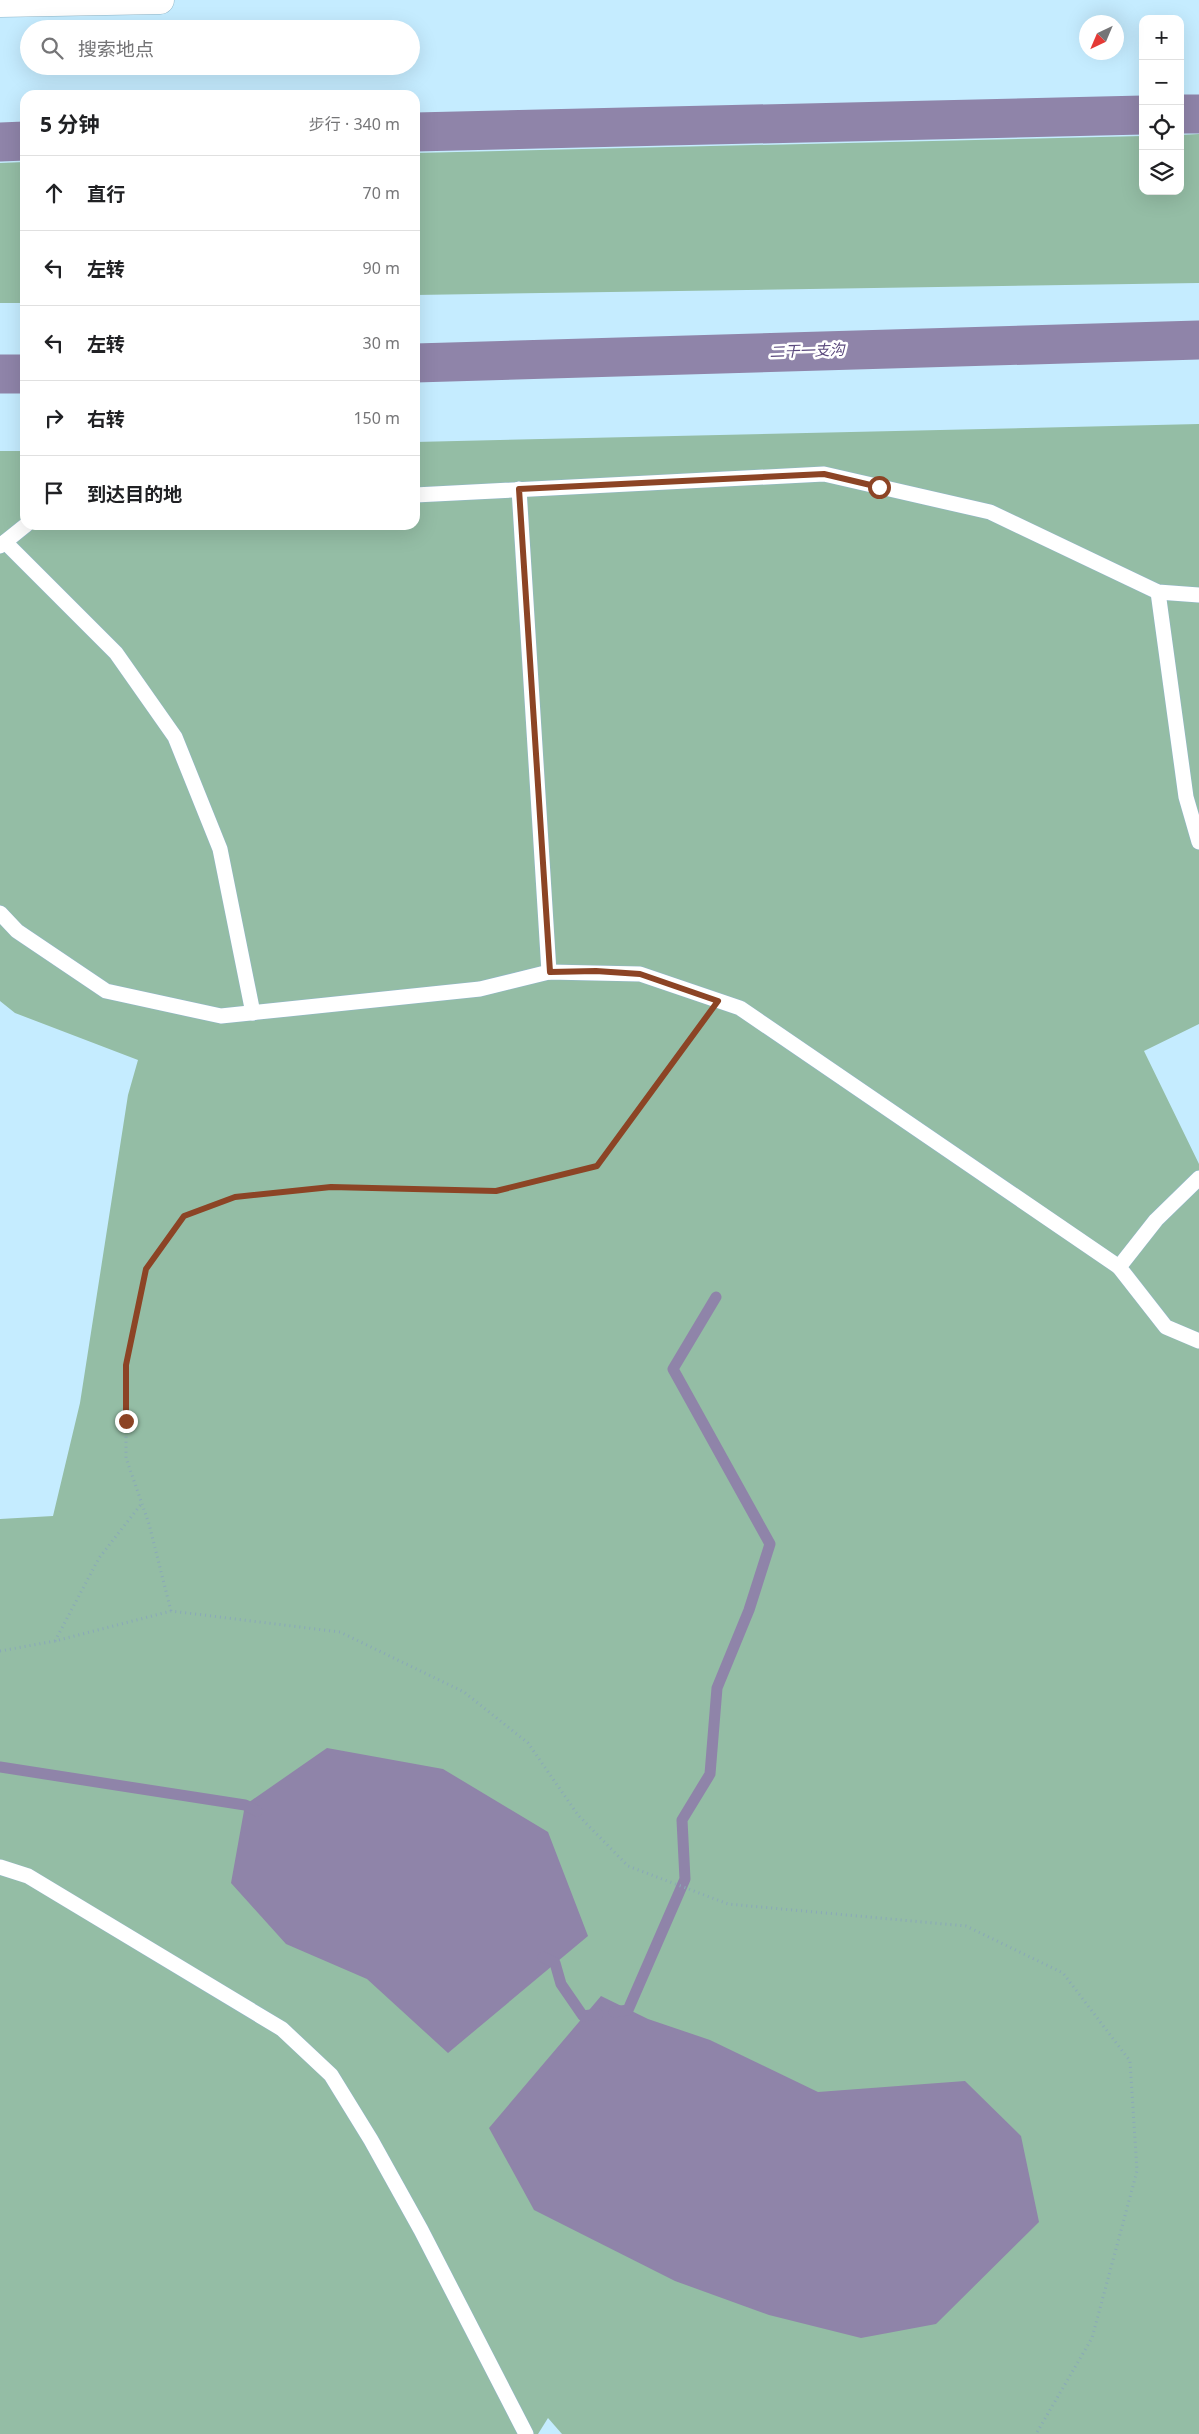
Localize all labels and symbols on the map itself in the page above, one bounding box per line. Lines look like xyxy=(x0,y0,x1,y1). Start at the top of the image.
north arrow xyxy=(1079,15,1124,60)
water label: 二干一支沟 xyxy=(769,339,847,361)
route start xyxy=(868,476,891,499)
route end xyxy=(115,1410,138,1433)

